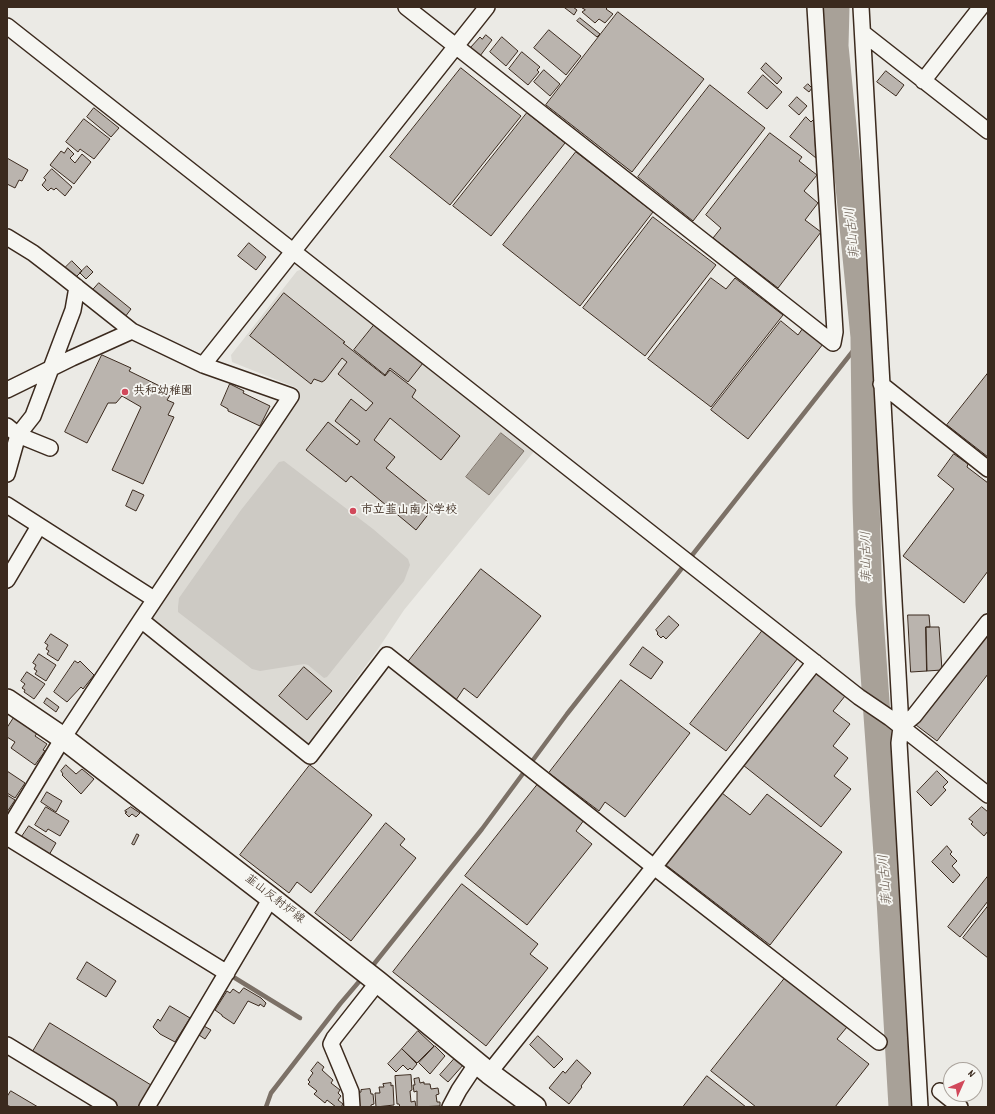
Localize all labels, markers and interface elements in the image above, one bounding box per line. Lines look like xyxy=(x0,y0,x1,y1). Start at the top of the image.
water label: 菲山古川 xyxy=(844,206,864,260)
place label: 共和幼稚園 xyxy=(133,385,193,399)
marker: 共和幼稚園 xyxy=(120,387,130,397)
place label: 市立韮山南小学校 xyxy=(361,504,457,518)
marker: 市立韮山南小学校 xyxy=(348,506,358,516)
water label: 菲山古川 xyxy=(860,531,876,583)
water label: 菲山古川 xyxy=(877,854,897,906)
street label: 韮山反射炉線 xyxy=(241,872,307,928)
north arrow xyxy=(943,1062,983,1102)
text: N xyxy=(963,1067,978,1082)

